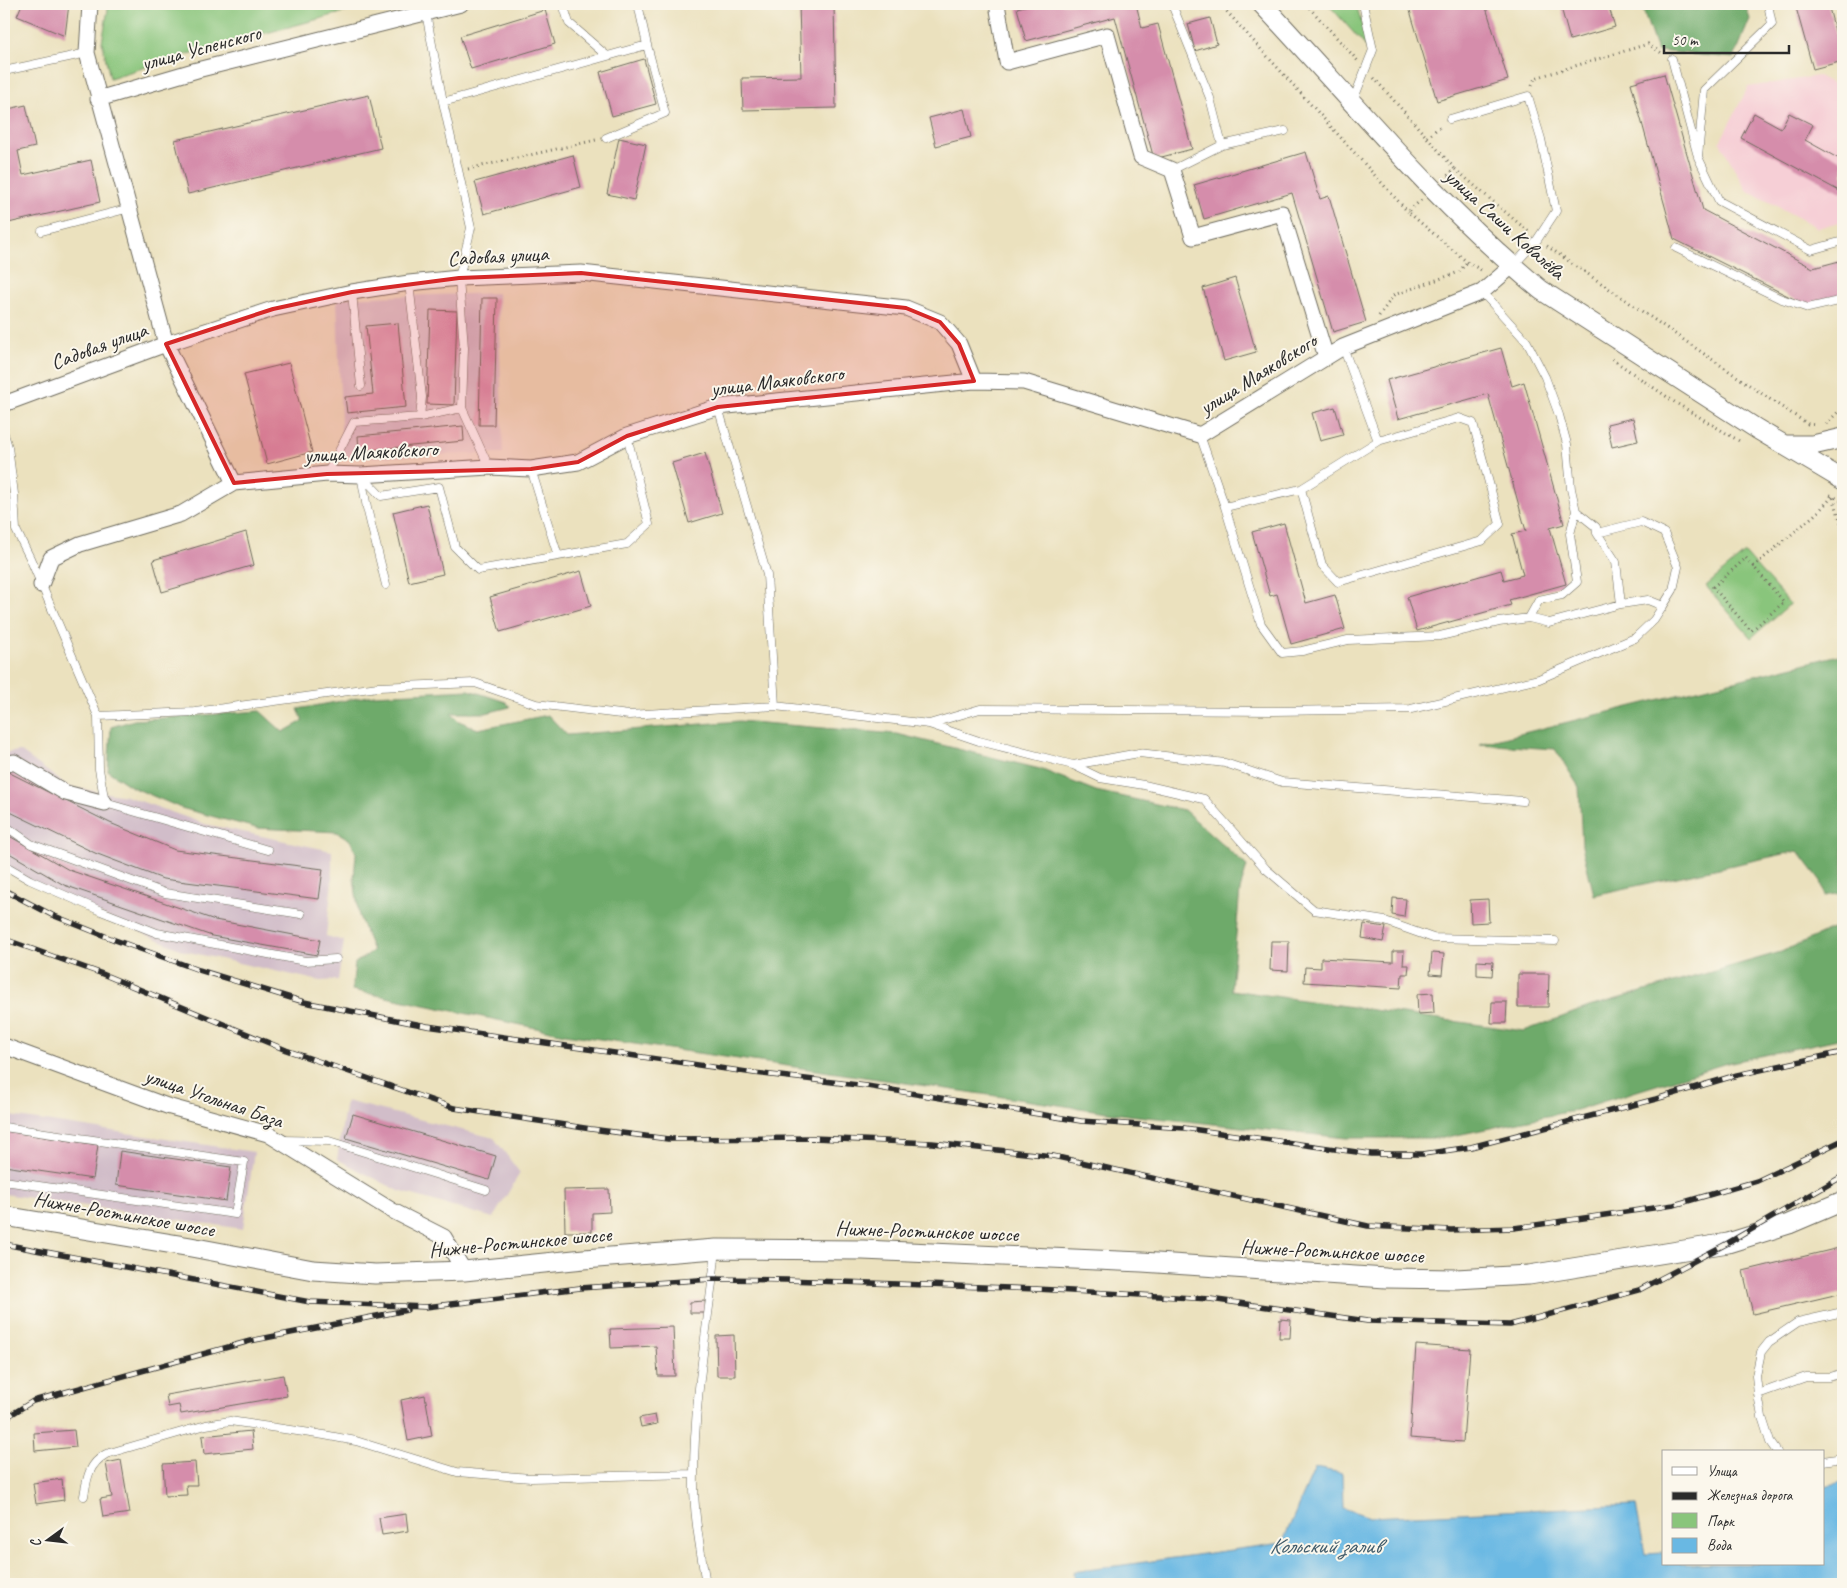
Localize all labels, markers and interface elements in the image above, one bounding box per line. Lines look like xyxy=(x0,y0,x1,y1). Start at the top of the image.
street label: улица Успенского xyxy=(137,19,265,77)
scale bar xyxy=(1664,22,1790,54)
text: 50 m xyxy=(1672,31,1699,50)
street label: улица Саши Ковалёва xyxy=(1438,162,1572,286)
street label: Садовая улица xyxy=(447,240,551,272)
street label: Садовая улица xyxy=(47,316,152,375)
street label: улица Маяковского xyxy=(1193,326,1324,421)
street label: улица Маяковского xyxy=(707,360,847,402)
street label: улица Маяковского xyxy=(302,435,441,469)
street label: улица Угольная База xyxy=(139,1062,288,1135)
street label: Нижне-Ростинское шоссе xyxy=(32,1185,217,1243)
street label: Нижне-Ростинское шоссе xyxy=(835,1215,1020,1247)
street label: Нижне-Ростинское шоссе xyxy=(428,1221,613,1263)
street label: Нижне-Ростинское шоссе xyxy=(1240,1233,1425,1269)
legend xyxy=(1662,1450,1824,1566)
text: Улица xyxy=(1707,1462,1738,1481)
text: Железная дорога xyxy=(1707,1486,1794,1505)
text: Парк xyxy=(1707,1512,1735,1531)
north arrow xyxy=(22,1516,72,1566)
water label: Кольский залив xyxy=(1270,1532,1388,1560)
text: С xyxy=(26,1536,45,1549)
text: Вода xyxy=(1707,1536,1732,1555)

